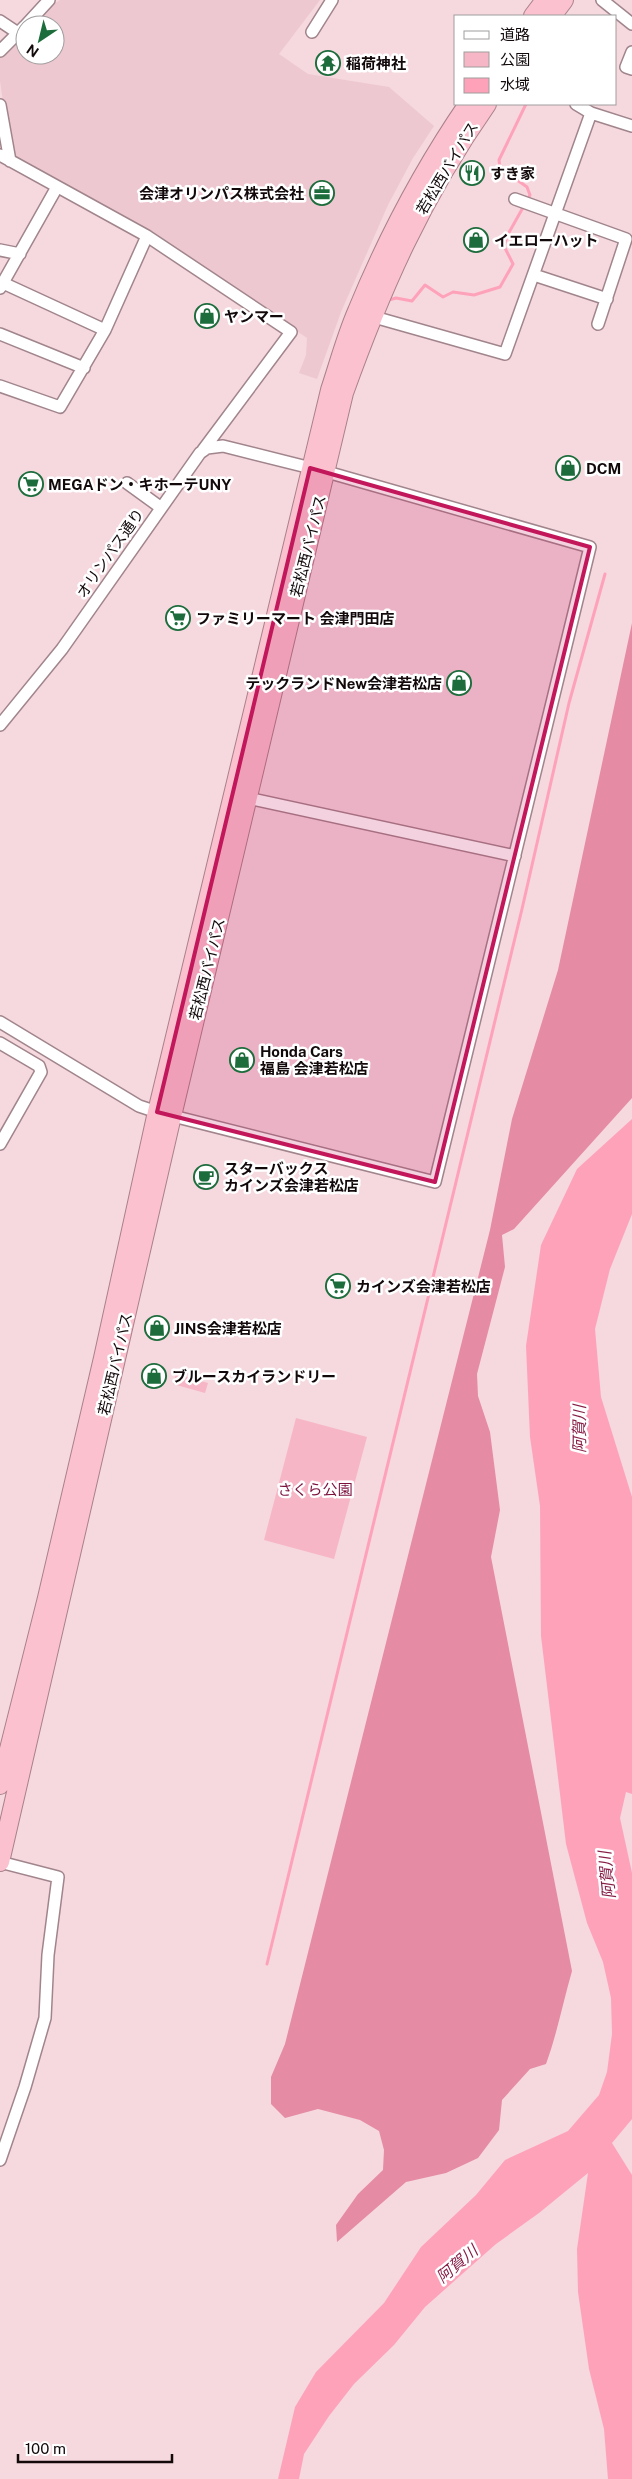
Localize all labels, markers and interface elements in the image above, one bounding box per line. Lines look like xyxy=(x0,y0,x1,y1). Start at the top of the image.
north arrow xyxy=(15,15,65,65)
legend xyxy=(454,15,617,105)
text: 道路 xyxy=(500,26,530,43)
text: N xyxy=(23,41,42,60)
temple icon: 稲荷神社 xyxy=(315,50,341,76)
text: 公園 xyxy=(500,51,530,68)
place label: 稲荷神社 xyxy=(346,55,406,72)
text: 水域 xyxy=(500,76,530,93)
street label: 若松西バイパス xyxy=(413,119,481,217)
restaurant icon: すき家 xyxy=(459,160,485,186)
place label: すき家 xyxy=(490,165,535,182)
office icon: 会津オリンパス株式会社 xyxy=(309,180,335,206)
place label: 会津オリンパス株式会社 xyxy=(139,185,304,202)
shop icon: イエローハット xyxy=(463,227,489,253)
place label: イエローハット xyxy=(494,232,599,249)
shop icon: ヤンマー xyxy=(194,303,220,329)
place label: ヤンマー xyxy=(224,308,284,325)
shop icon: DCM xyxy=(555,455,581,481)
place label: DCM xyxy=(586,460,621,477)
supermarket icon: MEGAドン・キホーテUNY xyxy=(18,471,44,497)
place label: MEGAドン・キホーテUNY xyxy=(48,476,231,493)
street label: 若松西バイパス xyxy=(287,493,329,599)
street label: オリンパス通り xyxy=(73,505,147,601)
supermarket icon: ファミリーマート 会津門田店 xyxy=(165,605,191,631)
place label: ファミリーマート 会津門田店 xyxy=(196,610,394,627)
shop icon: テックランドNew会津若松店 xyxy=(446,670,472,696)
place label: テックランドNew会津若松店 xyxy=(245,675,442,692)
street label: 若松西バイパス xyxy=(186,916,228,1022)
place label: Honda Cars 福島 会津若松店 xyxy=(259,1043,368,1077)
shop icon: Honda Cars 福島 会津若松店 xyxy=(229,1047,255,1073)
place label: スターバックス カインズ会津若松店 xyxy=(224,1160,359,1194)
cafe icon: スターバックス カインズ会津若松店 xyxy=(193,1164,219,1190)
supermarket icon: カインズ会津若松店 xyxy=(325,1273,351,1299)
place label: カインズ会津若松店 xyxy=(356,1278,491,1295)
street label: 若松西バイパス xyxy=(95,1311,135,1417)
shop icon: JINS会津若松店 xyxy=(144,1315,170,1341)
place label: JINS会津若松店 xyxy=(174,1320,282,1337)
shop icon: ブルースカイランドリー xyxy=(141,1363,167,1389)
place label: ブルースカイランドリー xyxy=(172,1368,336,1385)
water label: 阿賀川 xyxy=(570,1403,589,1453)
park label: さくら公園 xyxy=(277,1481,353,1498)
water label: 阿賀川 xyxy=(595,1848,619,1900)
water label: 阿賀川 xyxy=(433,2240,483,2287)
scale bar xyxy=(18,2432,171,2464)
text: 100 m xyxy=(25,2440,66,2457)

